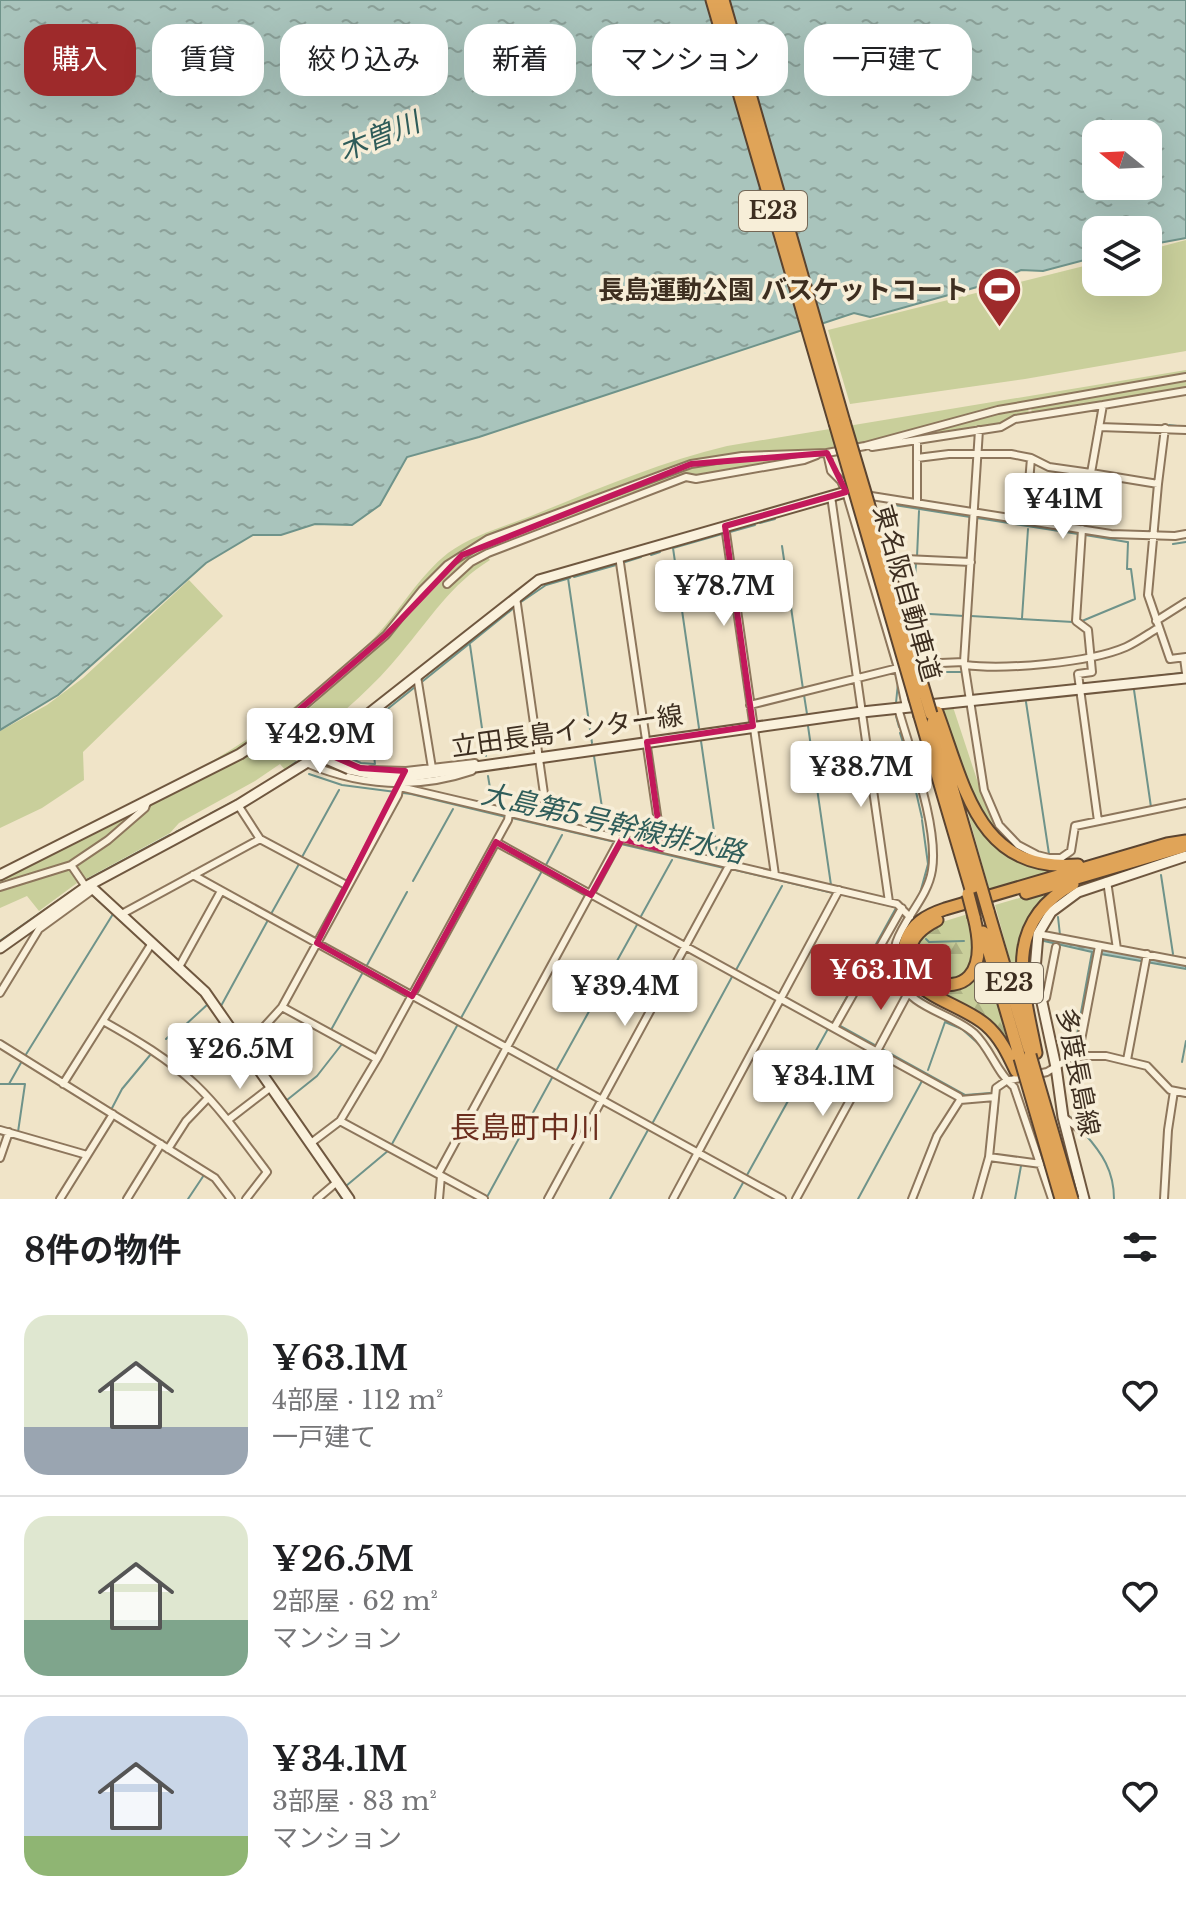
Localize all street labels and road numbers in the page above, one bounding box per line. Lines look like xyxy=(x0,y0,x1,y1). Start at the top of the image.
road number: E23 xyxy=(739,191,807,231)
street label: 東名阪自動車道 xyxy=(867,501,947,685)
street label: 立田長島インター線 xyxy=(449,699,685,763)
road number: E23 xyxy=(975,963,1043,1003)
street label: 多度長島線 xyxy=(1050,1005,1106,1139)

